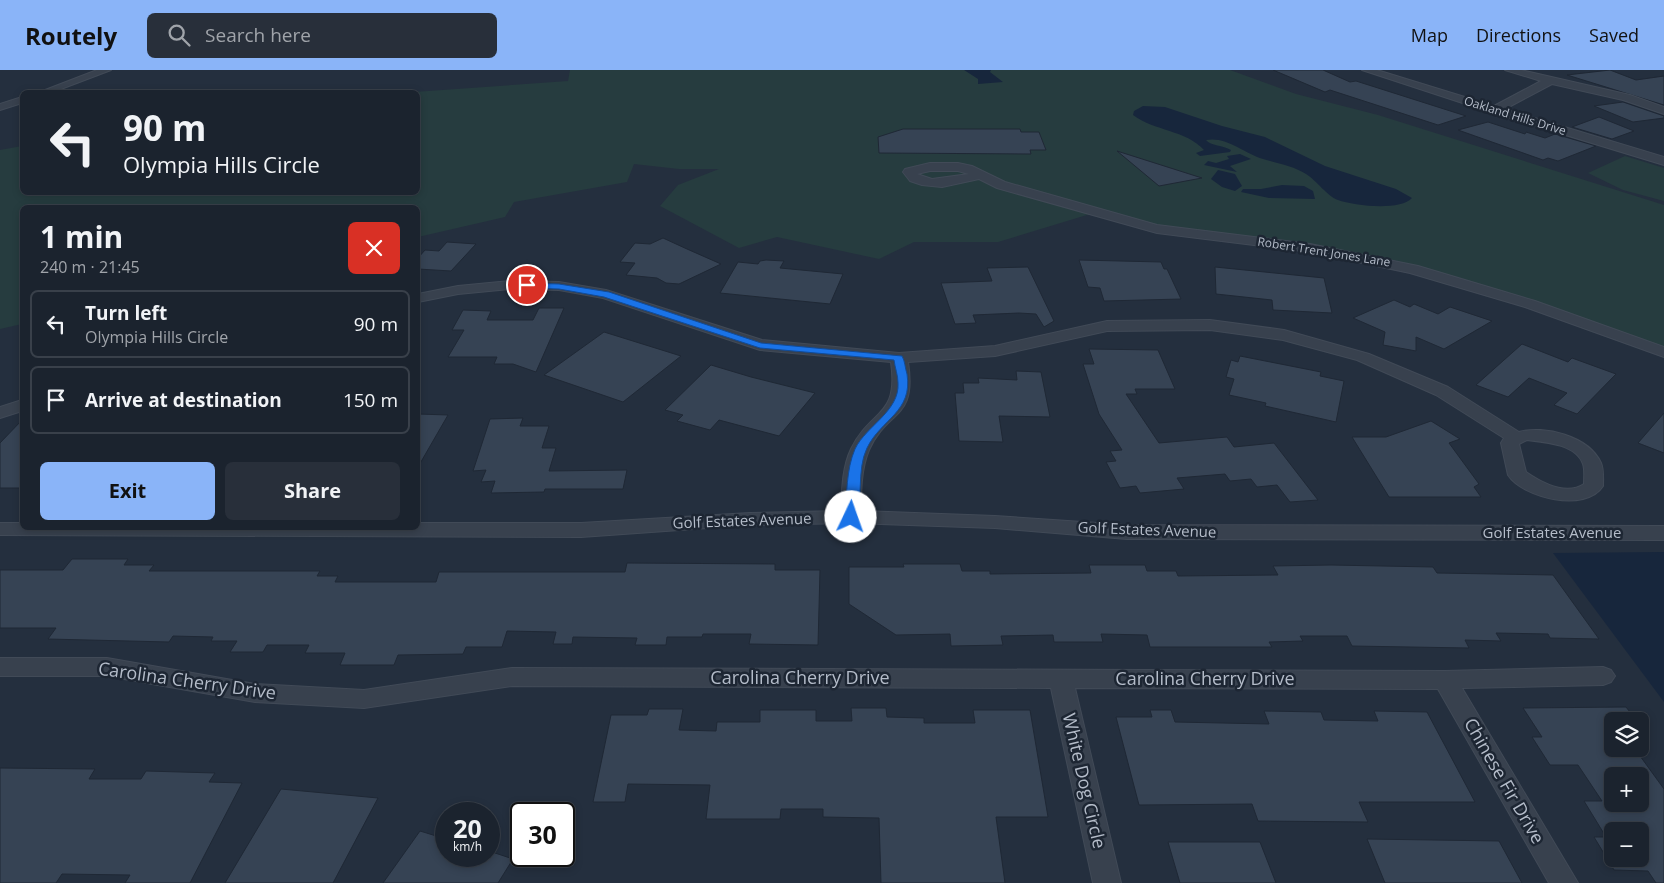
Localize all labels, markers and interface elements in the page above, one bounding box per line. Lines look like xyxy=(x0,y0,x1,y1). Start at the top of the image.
search box xyxy=(147,13,497,58)
text: Routely xyxy=(25,19,117,52)
icon: search xyxy=(165,21,193,49)
text: Search here xyxy=(205,22,311,48)
text: Map xyxy=(1411,23,1448,47)
text: Directions xyxy=(1476,23,1561,47)
text: Saved xyxy=(1589,23,1639,47)
street label: Oakland Hills Drive xyxy=(1462,92,1569,139)
text: 90 m xyxy=(123,104,206,151)
icon: left xyxy=(40,110,105,175)
text: Olympia Hills Circle xyxy=(123,149,320,179)
text: 1 min xyxy=(40,216,123,257)
button: close xyxy=(348,222,400,274)
street label: Robert Trent Jones Lane xyxy=(1256,233,1392,270)
text: 240 m · 21:45 xyxy=(40,256,140,278)
pin xyxy=(506,264,548,306)
icon: arrive xyxy=(513,271,541,299)
text: Turn left xyxy=(85,300,167,326)
icon: left xyxy=(42,310,70,338)
text: 90 m xyxy=(354,311,398,337)
text: Olympia Hills Circle xyxy=(85,326,228,348)
icon: arrive xyxy=(42,386,70,414)
text: Arrive at destination xyxy=(85,387,282,413)
text: 150 m xyxy=(343,387,398,413)
button: Exit xyxy=(40,462,215,520)
button: Share xyxy=(225,462,400,520)
position arrow xyxy=(824,490,876,542)
street label: Golf Estates Avenue xyxy=(672,508,812,532)
street label: Golf Estates Avenue xyxy=(1077,517,1217,541)
street label: Golf Estates Avenue xyxy=(1483,522,1621,542)
street label: Carolina Cherry Drive xyxy=(97,656,278,704)
street label: Carolina Cherry Drive xyxy=(710,665,890,689)
street label: Carolina Cherry Drive xyxy=(1115,666,1295,690)
street label: White Dog Circle xyxy=(1058,711,1112,851)
map controls xyxy=(1604,712,1649,867)
button: layers xyxy=(1604,712,1649,757)
street label: Chinese Fir Drive xyxy=(1459,713,1551,848)
button: + xyxy=(1604,767,1649,812)
speed limit sign: 30 xyxy=(510,802,575,867)
text: 20 xyxy=(453,811,482,845)
button: − xyxy=(1604,822,1649,867)
text: km/h xyxy=(453,838,482,855)

